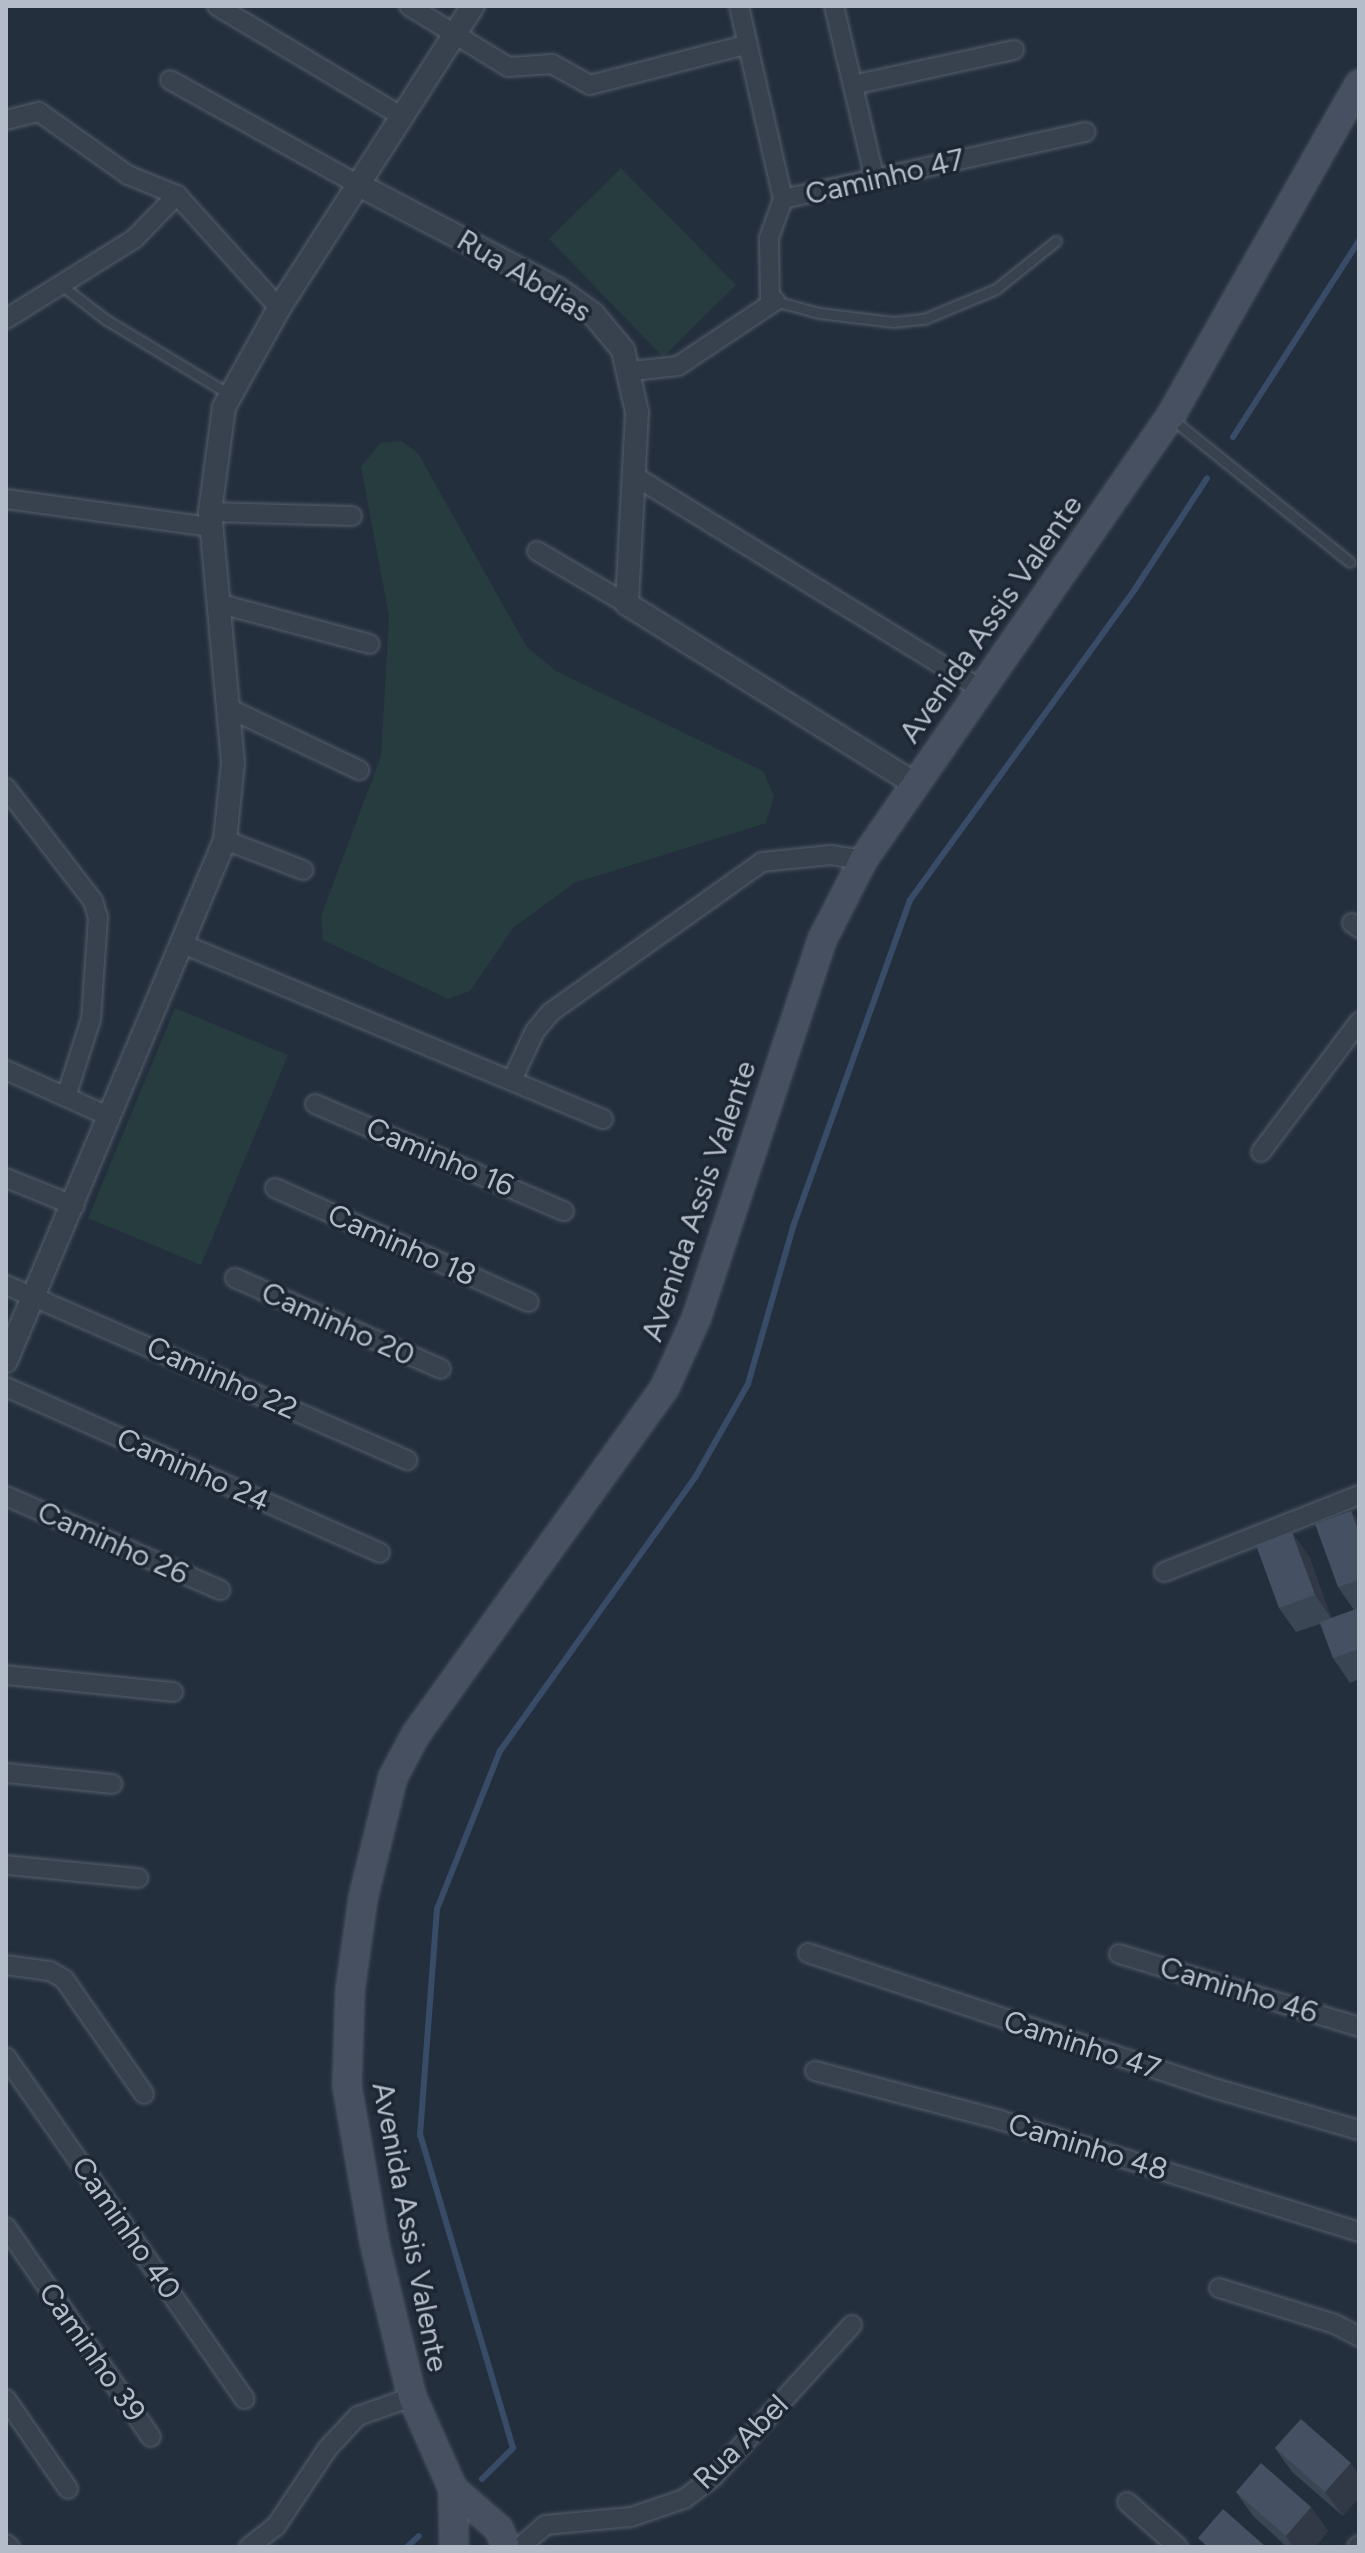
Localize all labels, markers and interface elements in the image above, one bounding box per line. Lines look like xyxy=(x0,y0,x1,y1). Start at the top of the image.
street label: Caminho 47 xyxy=(802,141,968,213)
street label: Rua Abdias xyxy=(450,222,598,330)
street label: Avenida Assis Valente xyxy=(892,488,1090,750)
street label: Avenida Assis Valente xyxy=(634,1056,764,1346)
street label: Caminho 16 xyxy=(361,1110,519,1204)
street label: Caminho 18 xyxy=(322,1196,482,1294)
street label: Caminho 20 xyxy=(256,1274,420,1374)
street label: Caminho 22 xyxy=(141,1329,303,1427)
street label: Caminho 24 xyxy=(111,1420,275,1520)
street label: Caminho 26 xyxy=(32,1494,194,1592)
street label: Caminho 46 xyxy=(1156,1949,1322,2031)
street label: Caminho 47 xyxy=(999,2003,1165,2087)
street label: Avenida Assis Valente xyxy=(364,2079,456,2375)
street label: Caminho 48 xyxy=(1004,2106,1172,2188)
street label: Caminho 40 xyxy=(64,2150,188,2306)
street label: Caminho 39 xyxy=(31,2276,153,2428)
street label: Rua Abel xyxy=(686,2387,796,2497)

